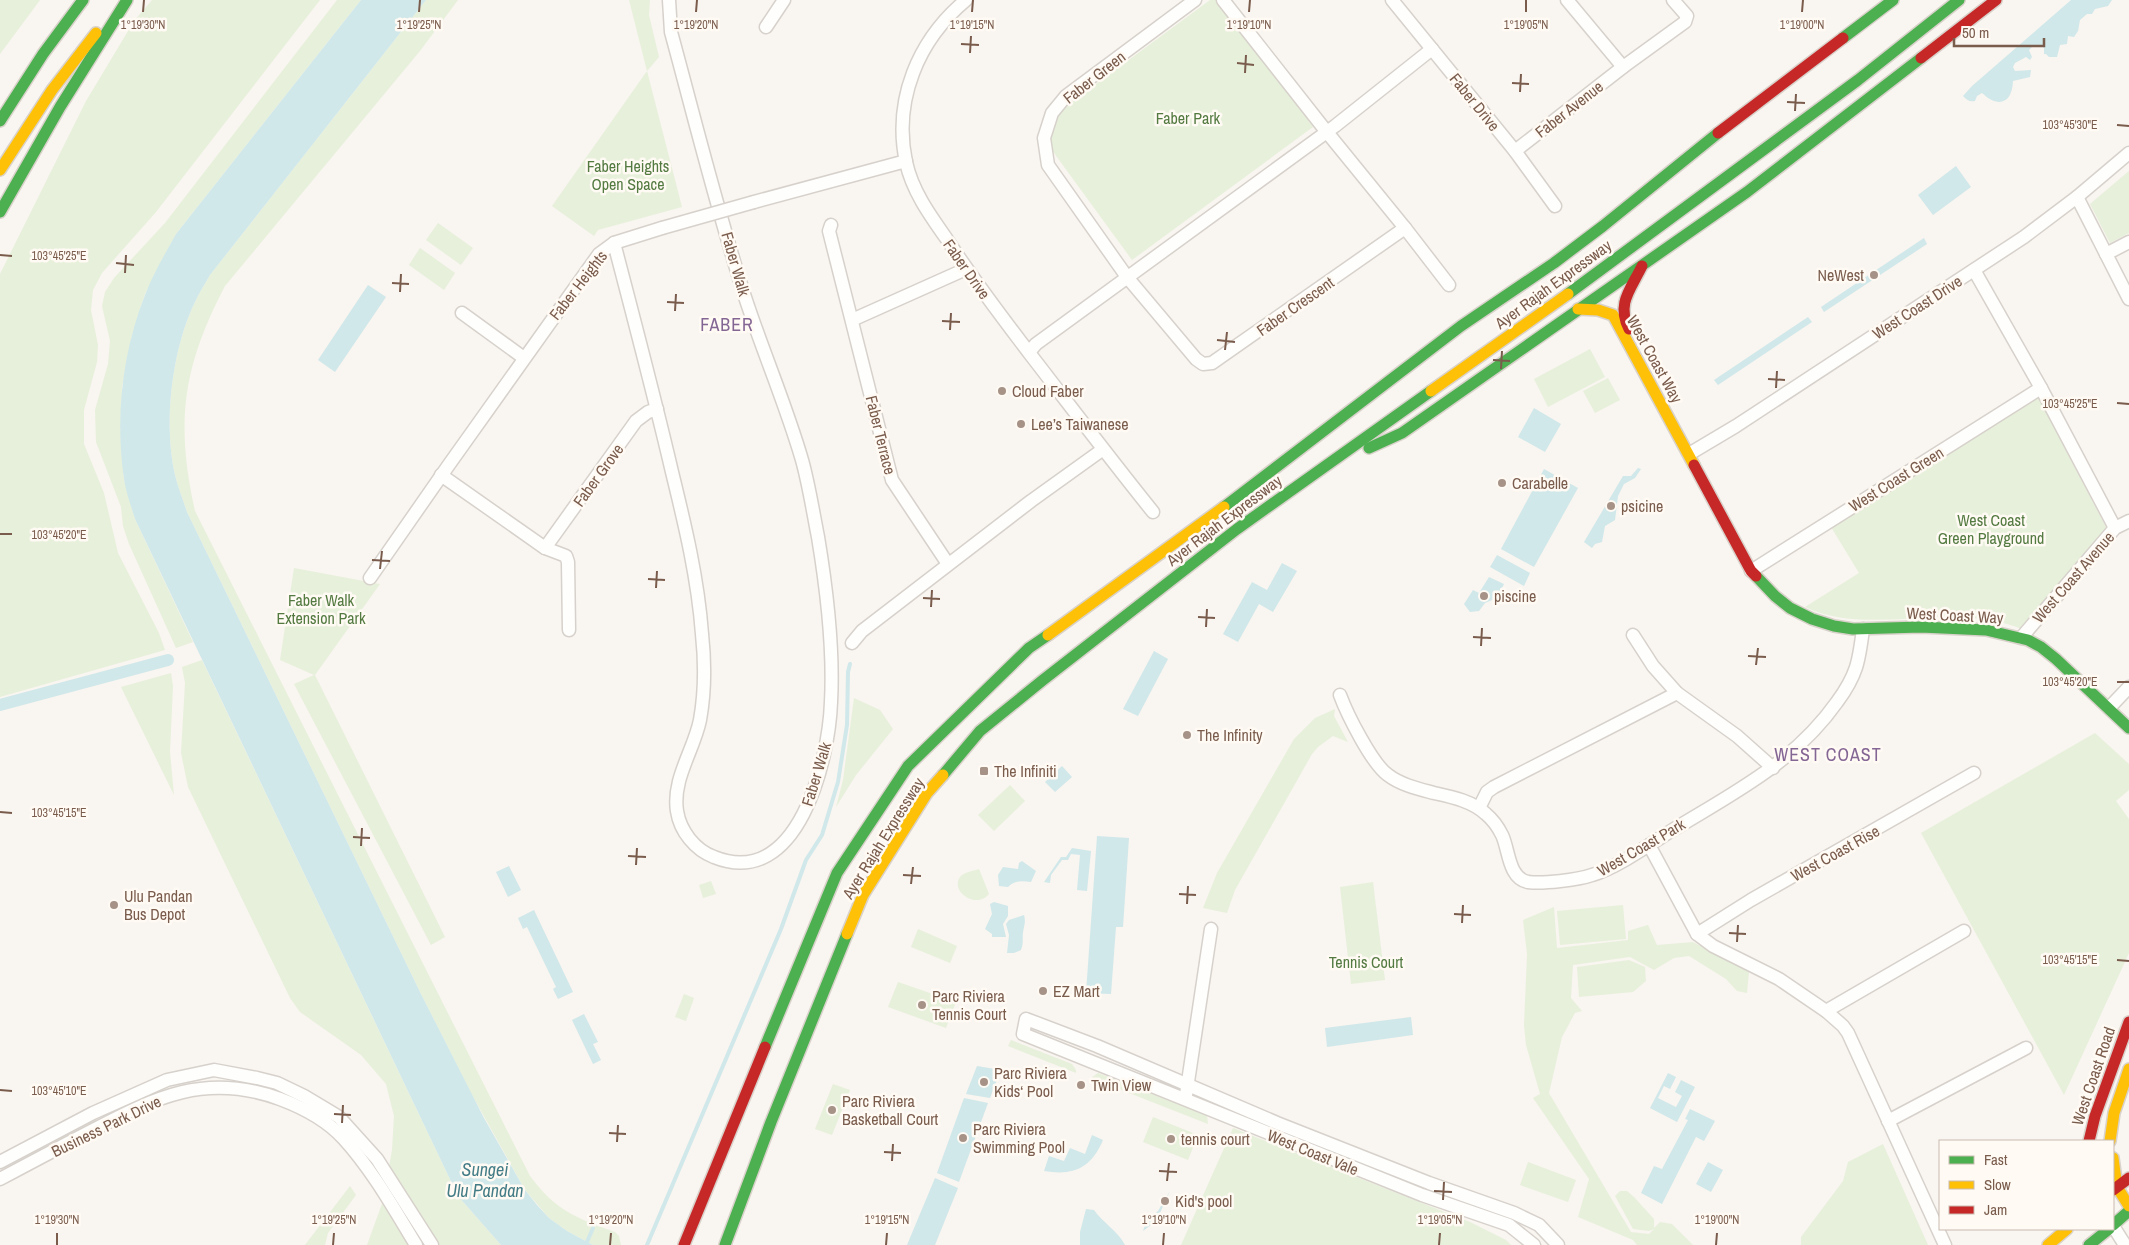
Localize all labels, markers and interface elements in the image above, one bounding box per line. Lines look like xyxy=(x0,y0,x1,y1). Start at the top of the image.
scale bar xyxy=(1954,15,2044,47)
text: 1°19'30"N xyxy=(121,17,165,33)
text: 1°19'25"N xyxy=(397,17,441,33)
text: 1°19'20"N xyxy=(674,17,718,33)
text: 1°19'15"N xyxy=(950,17,994,33)
text: 1°19'10"N xyxy=(1227,17,1271,33)
text: 1°19'05"N xyxy=(1504,17,1548,33)
text: 1°19'00"N xyxy=(1780,17,1824,33)
text: 50 m xyxy=(1962,22,1989,43)
street label: Faber Green xyxy=(1058,46,1130,108)
street label: Faber Drive xyxy=(1445,68,1505,136)
street label: Faber Avenue xyxy=(1530,75,1608,143)
park label: Faber Park xyxy=(1156,107,1221,129)
text: 103°45'30"E xyxy=(2042,117,2098,133)
park label: Faber Heights Open Space xyxy=(587,155,669,195)
street label: Faber Walk xyxy=(716,229,756,299)
street label: Ayer Rajah Expressway xyxy=(1489,234,1616,334)
street label: Faber Drive xyxy=(938,235,996,303)
street label: Faber Heights xyxy=(544,246,612,324)
text: 103°45'25"E xyxy=(31,248,87,264)
place label: NeWest xyxy=(1818,264,1864,286)
marker: NeWest xyxy=(1868,269,1880,281)
street label: West Coast Drive xyxy=(1868,270,1966,344)
street label: Faber Crescent xyxy=(1252,271,1338,341)
street label: West Coast Way xyxy=(1622,311,1688,407)
district label: FABER xyxy=(700,312,754,337)
place label: Cloud Faber xyxy=(1012,380,1084,402)
marker: Cloud Faber xyxy=(996,385,1008,397)
street label: Faber Terrace xyxy=(861,393,901,477)
text: 103°45'25"E xyxy=(2042,396,2098,412)
place label: Lee’s Taiwanese xyxy=(1031,413,1129,435)
marker: Lee’s Taiwanese xyxy=(1015,418,1027,430)
street label: Faber Grove xyxy=(568,439,628,511)
street label: West Coast Green xyxy=(1845,441,1947,517)
street label: Ayer Rajah Expressway xyxy=(1161,469,1286,571)
place label: Carabelle xyxy=(1512,472,1568,494)
marker: Carabelle xyxy=(1496,477,1508,489)
place label: psicine xyxy=(1621,495,1663,517)
marker: psicine xyxy=(1605,500,1617,512)
park label: West Coast Green Playground xyxy=(1938,509,2044,549)
street label: West Coast Avenue xyxy=(2027,526,2119,628)
text: 103°45'20"E xyxy=(31,527,87,543)
place label: piscine xyxy=(1494,585,1536,607)
park label: Faber Walk Extension Park xyxy=(277,589,366,629)
marker: piscine xyxy=(1478,590,1490,602)
street label: West Coast Way xyxy=(1906,601,2004,629)
text: 103°45'20"E xyxy=(2042,674,2098,690)
place label: The Infinity xyxy=(1197,724,1263,746)
marker: The Infinity xyxy=(1181,729,1193,741)
street label: Faber Walk xyxy=(796,739,836,809)
district label: WEST COAST xyxy=(1774,742,1882,767)
place label: The Infiniti xyxy=(994,760,1057,782)
marker: The Infiniti xyxy=(978,765,990,777)
street label: Ayer Rajah Expressway xyxy=(836,773,929,904)
text: 103°45'15"E xyxy=(31,805,87,821)
street label: West Coast Park xyxy=(1593,813,1689,881)
street label: West Coast Rise xyxy=(1787,820,1883,886)
place label: Ulu Pandan Bus Depot xyxy=(124,885,193,925)
marker: Ulu Pandan Bus Depot xyxy=(108,899,120,911)
park label: Tennis Court xyxy=(1329,951,1404,973)
text: 103°45'15"E xyxy=(2042,952,2098,968)
place label: EZ Mart xyxy=(1053,980,1100,1002)
place label: Parc Riviera Tennis Court xyxy=(932,985,1007,1025)
marker: EZ Mart xyxy=(1037,985,1049,997)
marker: Parc Riviera Tennis Court xyxy=(916,999,928,1011)
street label: West Coast Road xyxy=(2066,1024,2120,1128)
place label: Parc Riviera Kids‘ Pool xyxy=(994,1062,1068,1102)
place label: Twin View xyxy=(1091,1074,1152,1096)
marker: Parc Riviera Kids‘ Pool xyxy=(978,1076,990,1088)
marker: Twin View xyxy=(1075,1079,1087,1091)
text: 103°45'10"E xyxy=(31,1083,87,1099)
street label: Business Park Drive xyxy=(47,1090,165,1162)
place label: Parc Riviera Basketball Court xyxy=(842,1090,939,1130)
marker: Parc Riviera Basketball Court xyxy=(826,1104,838,1116)
place label: Parc Riviera Swimming Pool xyxy=(973,1118,1065,1158)
street label: West Coast Vale xyxy=(1264,1124,1362,1180)
place label: tennis court xyxy=(1181,1128,1250,1150)
marker: Parc Riviera Swimming Pool xyxy=(957,1132,969,1144)
marker: tennis court xyxy=(1165,1133,1177,1145)
legend xyxy=(1939,1140,2114,1230)
text: Fast xyxy=(1984,1149,2008,1170)
water label: Sungei Ulu Pandan xyxy=(446,1157,524,1203)
text: Slow xyxy=(1984,1174,2011,1195)
place label: Kid's pool xyxy=(1175,1190,1232,1212)
marker: Kid's pool xyxy=(1159,1195,1171,1207)
text: Jam xyxy=(1984,1199,2007,1220)
text: 1°19'30"N xyxy=(35,1212,79,1228)
text: 1°19'25"N xyxy=(312,1212,356,1228)
text: 1°19'20"N xyxy=(589,1212,633,1228)
text: 1°19'15"N xyxy=(865,1212,909,1228)
text: 1°19'10"N xyxy=(1142,1212,1186,1228)
text: 1°19'05"N xyxy=(1418,1212,1462,1228)
text: 1°19'00"N xyxy=(1695,1212,1739,1228)

